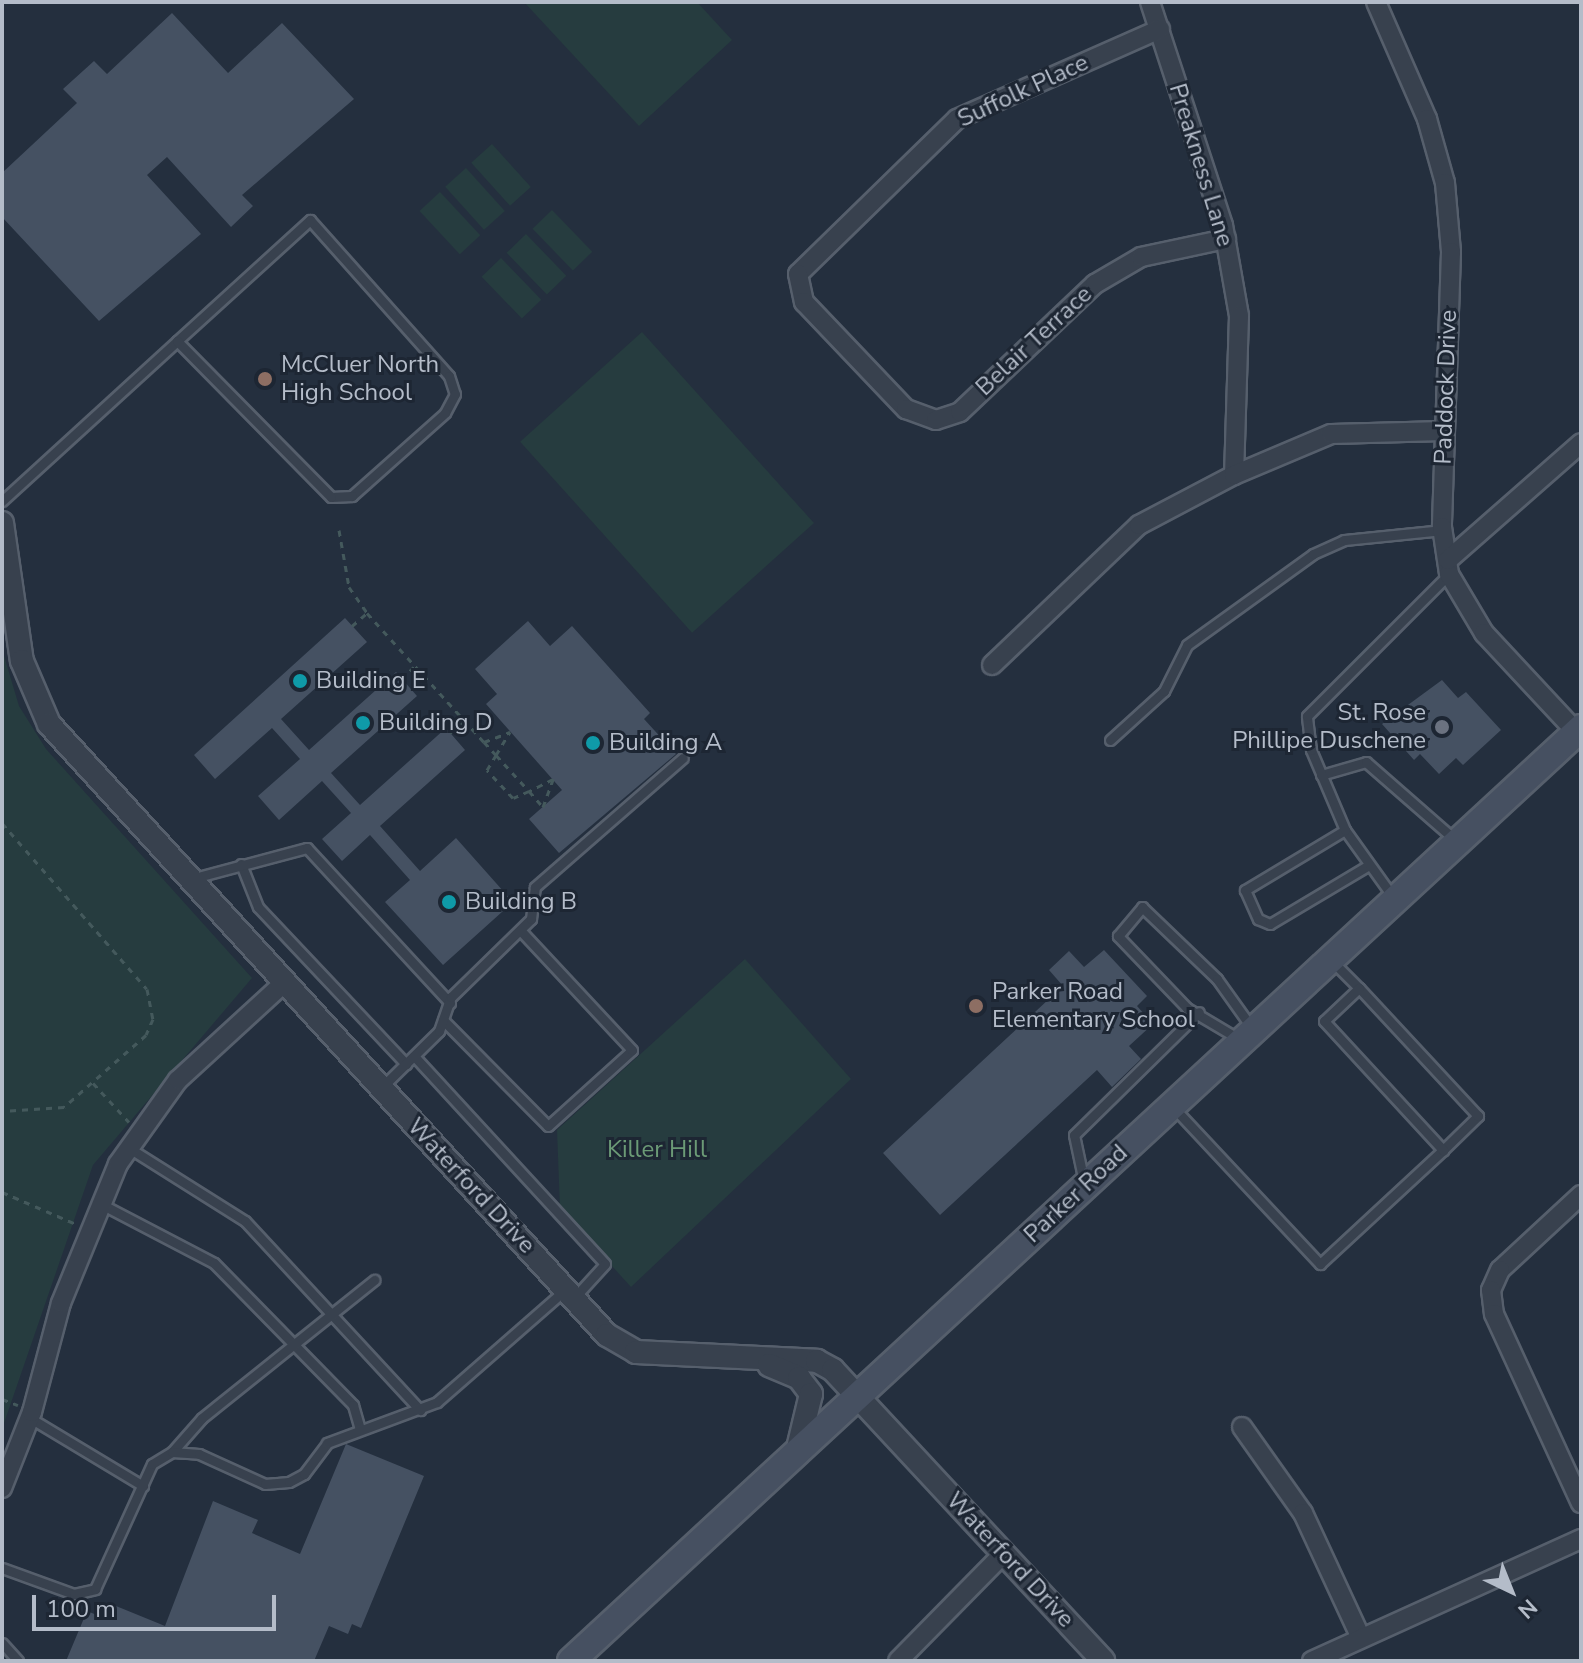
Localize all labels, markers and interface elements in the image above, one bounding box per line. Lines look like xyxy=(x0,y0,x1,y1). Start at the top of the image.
street label: Suffolk Place xyxy=(953,48,1093,134)
street label: Preakness Lane xyxy=(1163,80,1239,250)
street label: Belair Terrace xyxy=(970,280,1098,402)
street label: Paddock Drive xyxy=(1429,309,1463,465)
place label: McCluer North High School xyxy=(281,351,439,407)
marker: McCluer North High School xyxy=(256,370,274,388)
place label: Building E xyxy=(316,667,426,695)
marker: Building E xyxy=(291,672,309,690)
place label: St. Rose Phillipe Duschene xyxy=(1232,699,1426,755)
place label: Building D xyxy=(379,709,492,737)
marker: Building D xyxy=(354,714,372,732)
marker: St. Rose Phillipe Duschene xyxy=(1433,718,1451,736)
place label: Building A xyxy=(609,729,722,757)
marker: Building A xyxy=(584,734,602,752)
place label: Building B xyxy=(465,888,577,916)
marker: Building B xyxy=(440,893,458,911)
place label: Parker Road Elementary School xyxy=(992,978,1195,1034)
marker: Parker Road Elementary School xyxy=(967,997,985,1015)
street label: Waterford Drive xyxy=(401,1112,541,1260)
park label: Killer Hill xyxy=(607,1136,707,1164)
street label: Parker Road xyxy=(1018,1139,1134,1249)
street label: Waterford Drive xyxy=(940,1486,1080,1634)
north arrow xyxy=(1471,1551,1551,1631)
scale bar xyxy=(36,1579,280,1629)
text: N xyxy=(1511,1592,1544,1625)
text: 100 m xyxy=(46,1593,116,1625)

